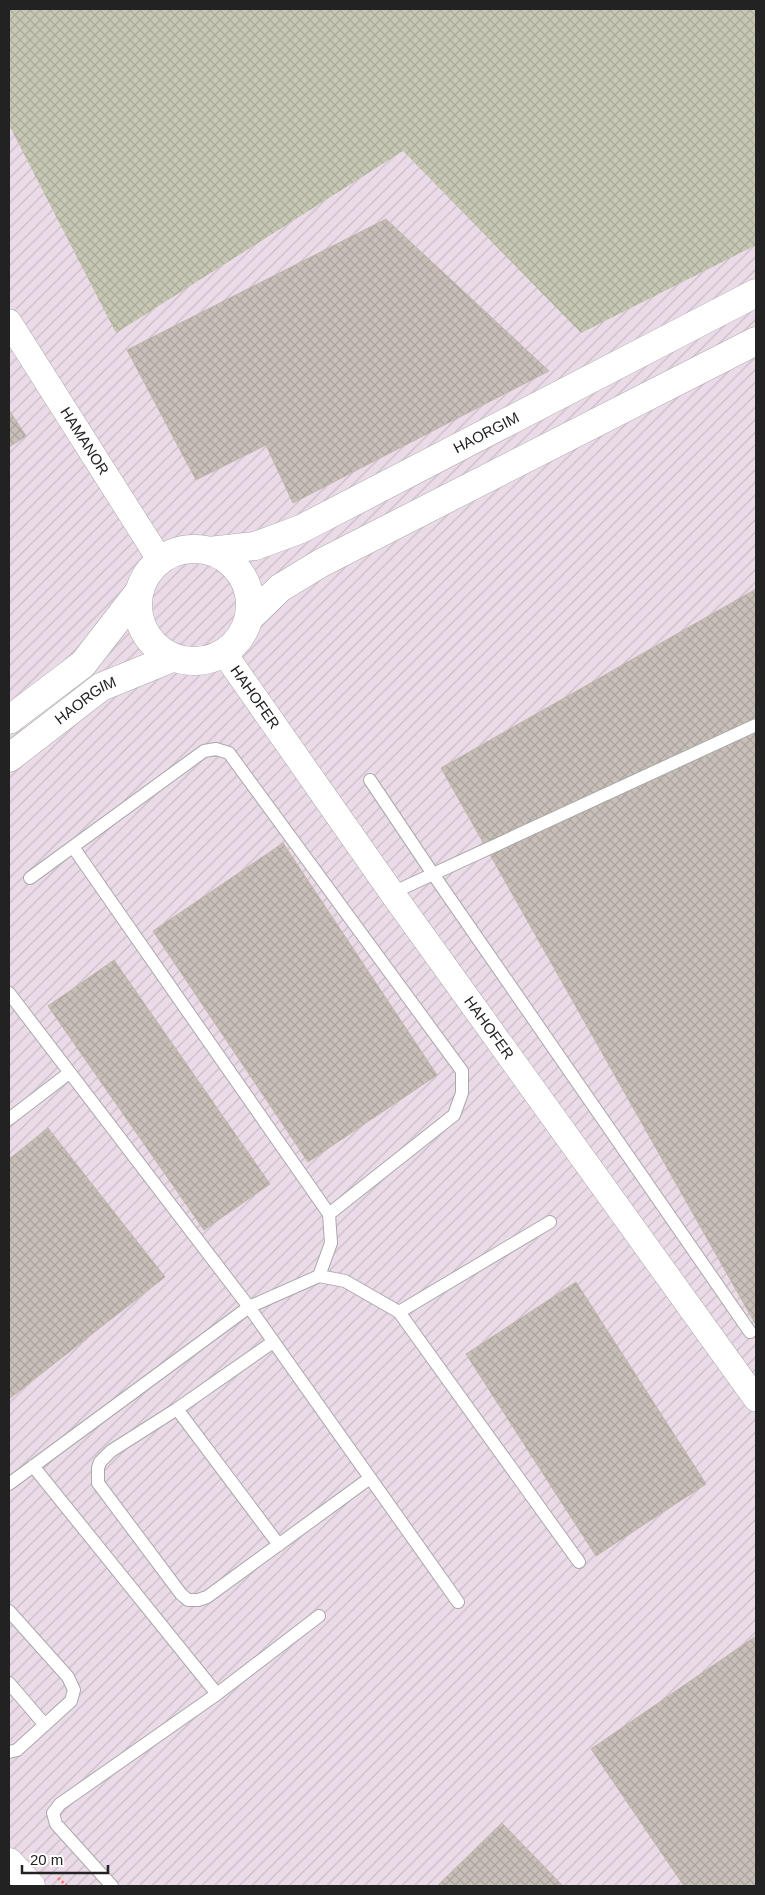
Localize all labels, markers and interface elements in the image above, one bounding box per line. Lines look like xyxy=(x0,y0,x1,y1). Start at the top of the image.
street label: HAMANOR xyxy=(57,404,113,478)
street label: HAORGIM xyxy=(450,408,522,457)
street label: HAHOFER xyxy=(227,662,283,732)
street label: HAORGIM xyxy=(51,673,119,728)
street label: HAHOFER xyxy=(461,993,518,1062)
scale bar xyxy=(22,1842,109,1874)
text: 20 m xyxy=(30,1851,63,1868)

